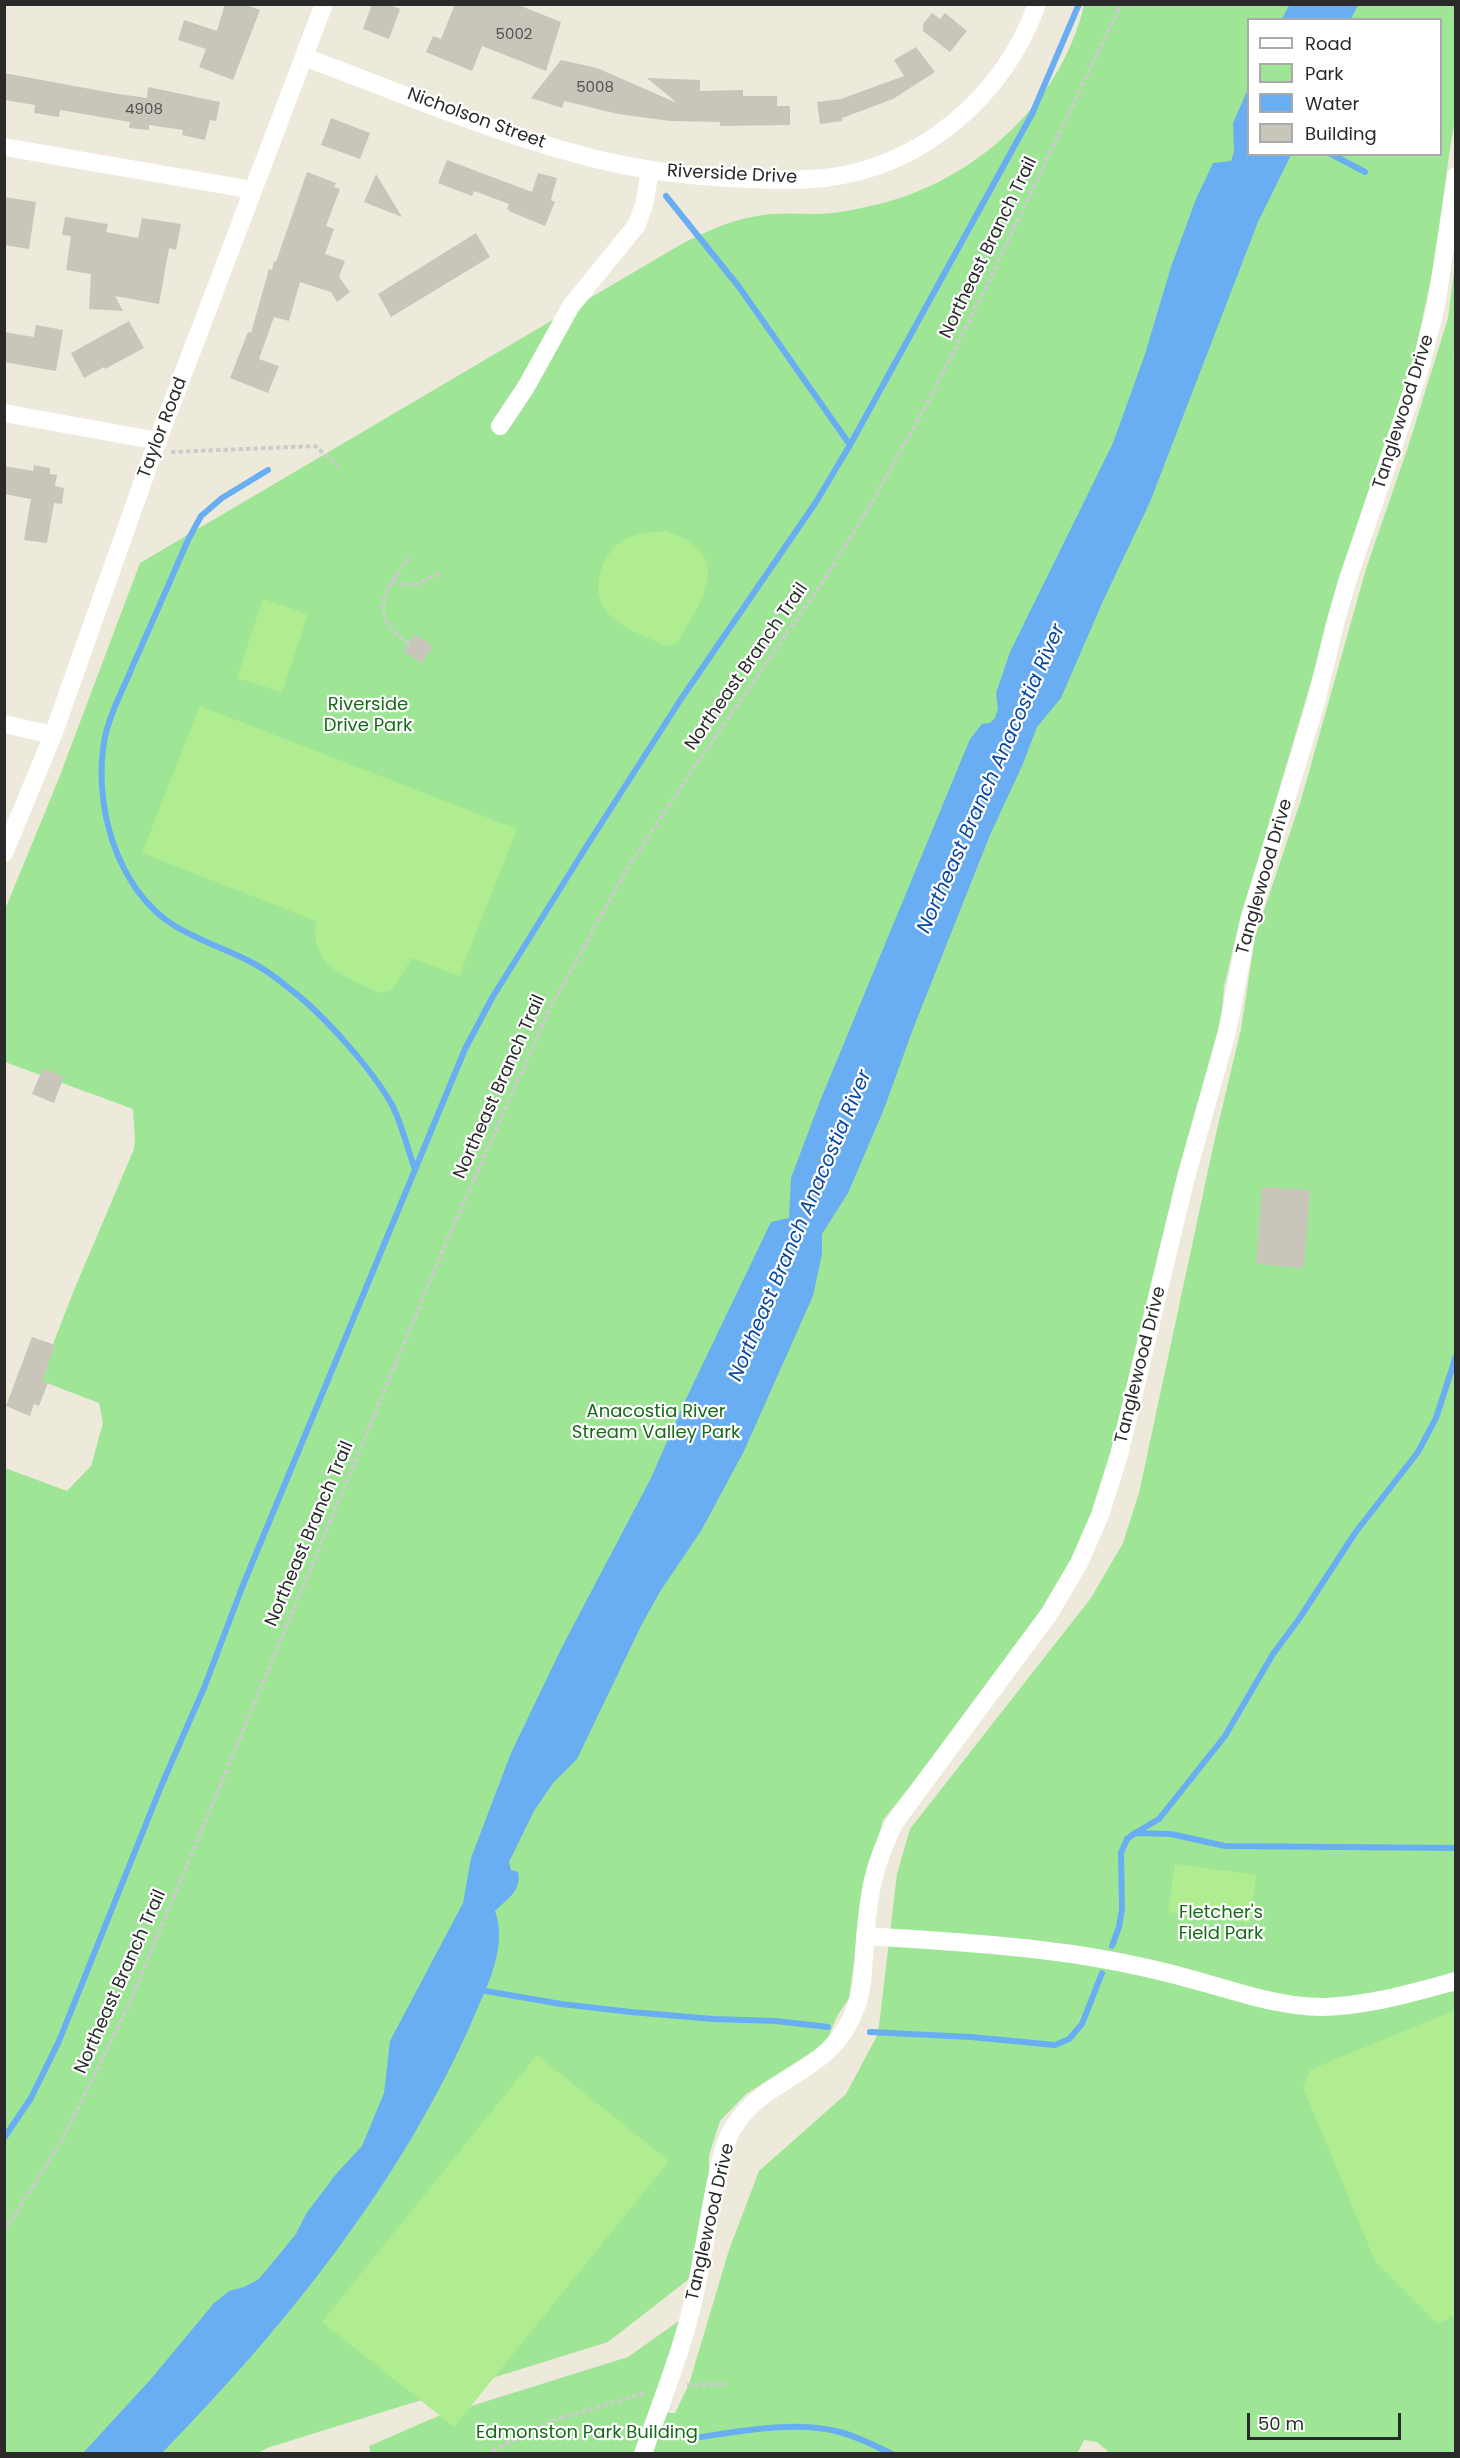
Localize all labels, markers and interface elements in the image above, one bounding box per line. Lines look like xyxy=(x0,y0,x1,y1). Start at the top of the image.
legend xyxy=(1247,18,1442,156)
house number: 5002 xyxy=(496,26,532,44)
text: Road xyxy=(1305,31,1352,56)
text: Park xyxy=(1305,61,1344,86)
house number: 5008 xyxy=(576,79,614,97)
street label: Nicholson Street xyxy=(404,84,548,154)
text: Water xyxy=(1305,91,1359,116)
house number: 4908 xyxy=(125,101,163,119)
text: Building xyxy=(1305,121,1377,146)
street label: Northeast Branch Trail xyxy=(936,154,1042,342)
street label: Riverside Drive xyxy=(666,161,798,189)
street label: Tanglewood Drive xyxy=(1369,332,1439,492)
street label: Taylor Road xyxy=(134,375,192,481)
street label: Northeast Branch Trail xyxy=(681,579,813,755)
water label: Northeast Branch Anacostia River xyxy=(913,621,1071,937)
park label: Riverside Drive Park xyxy=(324,694,412,736)
street label: Tanglewood Drive xyxy=(1232,797,1298,957)
street label: Northeast Branch Trail xyxy=(450,992,550,1182)
water label: Northeast Branch Anacostia River xyxy=(724,1067,878,1385)
street label: Tanglewood Drive xyxy=(1111,1284,1171,1446)
park label: Anacostia River Stream Valley Park xyxy=(572,1401,740,1444)
street label: Northeast Branch Trail xyxy=(261,1438,359,1630)
street label: Northeast Branch Trail xyxy=(71,1887,171,2077)
park label: Fletcher's Field Park xyxy=(1179,1902,1263,1944)
street label: Tanglewood Drive xyxy=(682,2141,740,2303)
scale bar xyxy=(1250,2401,1404,2439)
text: 50 m xyxy=(1258,2411,1304,2436)
park label: Edmonston Park Building xyxy=(476,2422,698,2444)

